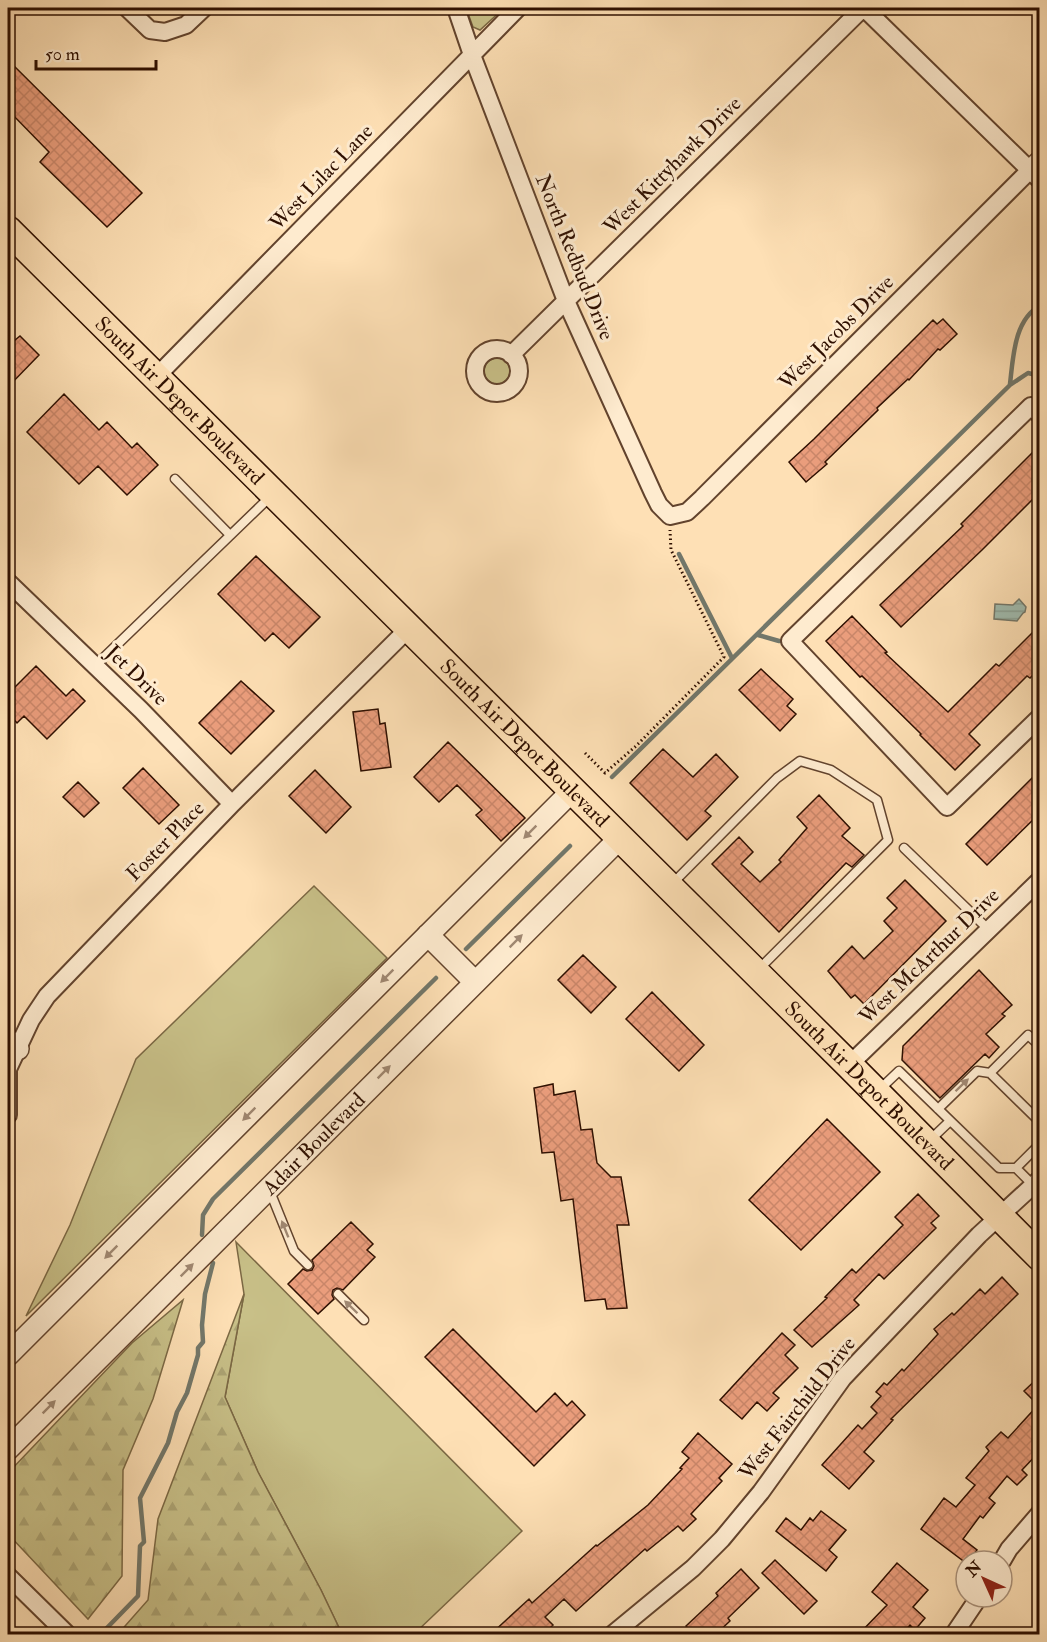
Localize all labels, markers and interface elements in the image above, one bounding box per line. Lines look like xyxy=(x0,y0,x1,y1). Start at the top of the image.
scale bar xyxy=(36,33,156,71)
text: 50 m xyxy=(45,43,80,66)
street label: West Kittyhawk Drive xyxy=(597,90,747,241)
street label: West Lilac Lane xyxy=(263,118,379,237)
street label: North Redbud Drive xyxy=(529,170,620,344)
street label: West Jacobs Drive xyxy=(772,269,900,396)
street label: South Air Depot Boulevard xyxy=(89,311,270,491)
street label: Jet Drive xyxy=(99,638,174,712)
street label: South Air Depot Boulevard xyxy=(434,653,615,834)
street label: Foster Place xyxy=(120,795,210,887)
one-way arrow xyxy=(524,825,538,839)
street label: West McArthur Drive xyxy=(853,882,1005,1031)
one-way arrow xyxy=(509,935,523,949)
one-way arrow xyxy=(380,968,394,983)
street label: South Air Depot Boulevard xyxy=(779,996,960,1177)
one-way arrow xyxy=(377,1066,391,1080)
one-way arrow xyxy=(955,1078,970,1092)
street label: Adair Boulevard xyxy=(256,1087,372,1202)
one-way arrow xyxy=(243,1106,257,1120)
one-way arrow xyxy=(280,1220,289,1238)
one-way arrow xyxy=(105,1244,119,1258)
one-way arrow xyxy=(180,1262,194,1277)
one-way arrow xyxy=(344,1300,359,1314)
street label: West Fairchild Drive xyxy=(732,1331,862,1486)
one-way arrow xyxy=(41,1401,55,1415)
north arrow xyxy=(954,1549,1014,1609)
text: N xyxy=(961,1556,987,1582)

